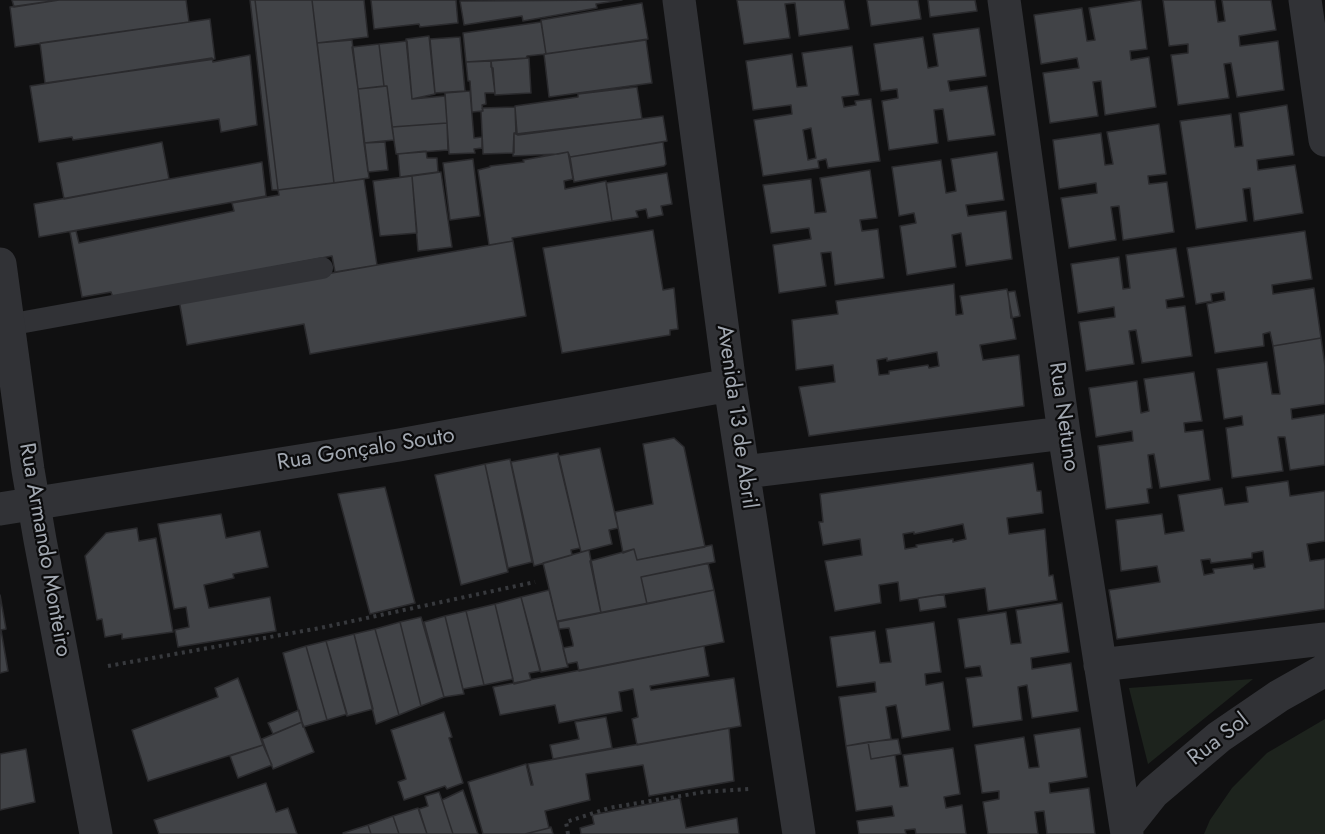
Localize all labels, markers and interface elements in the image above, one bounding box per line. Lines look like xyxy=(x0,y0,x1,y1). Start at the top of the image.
street label: Avenida 13 de Abril xyxy=(710,323,762,511)
street label: Rua Netuno xyxy=(1042,361,1084,473)
street label: Rua Gonçalo Souto xyxy=(275,423,457,477)
street label: Rua Armando Monteiro xyxy=(12,441,76,659)
street label: Rua Sol xyxy=(1183,708,1255,772)

